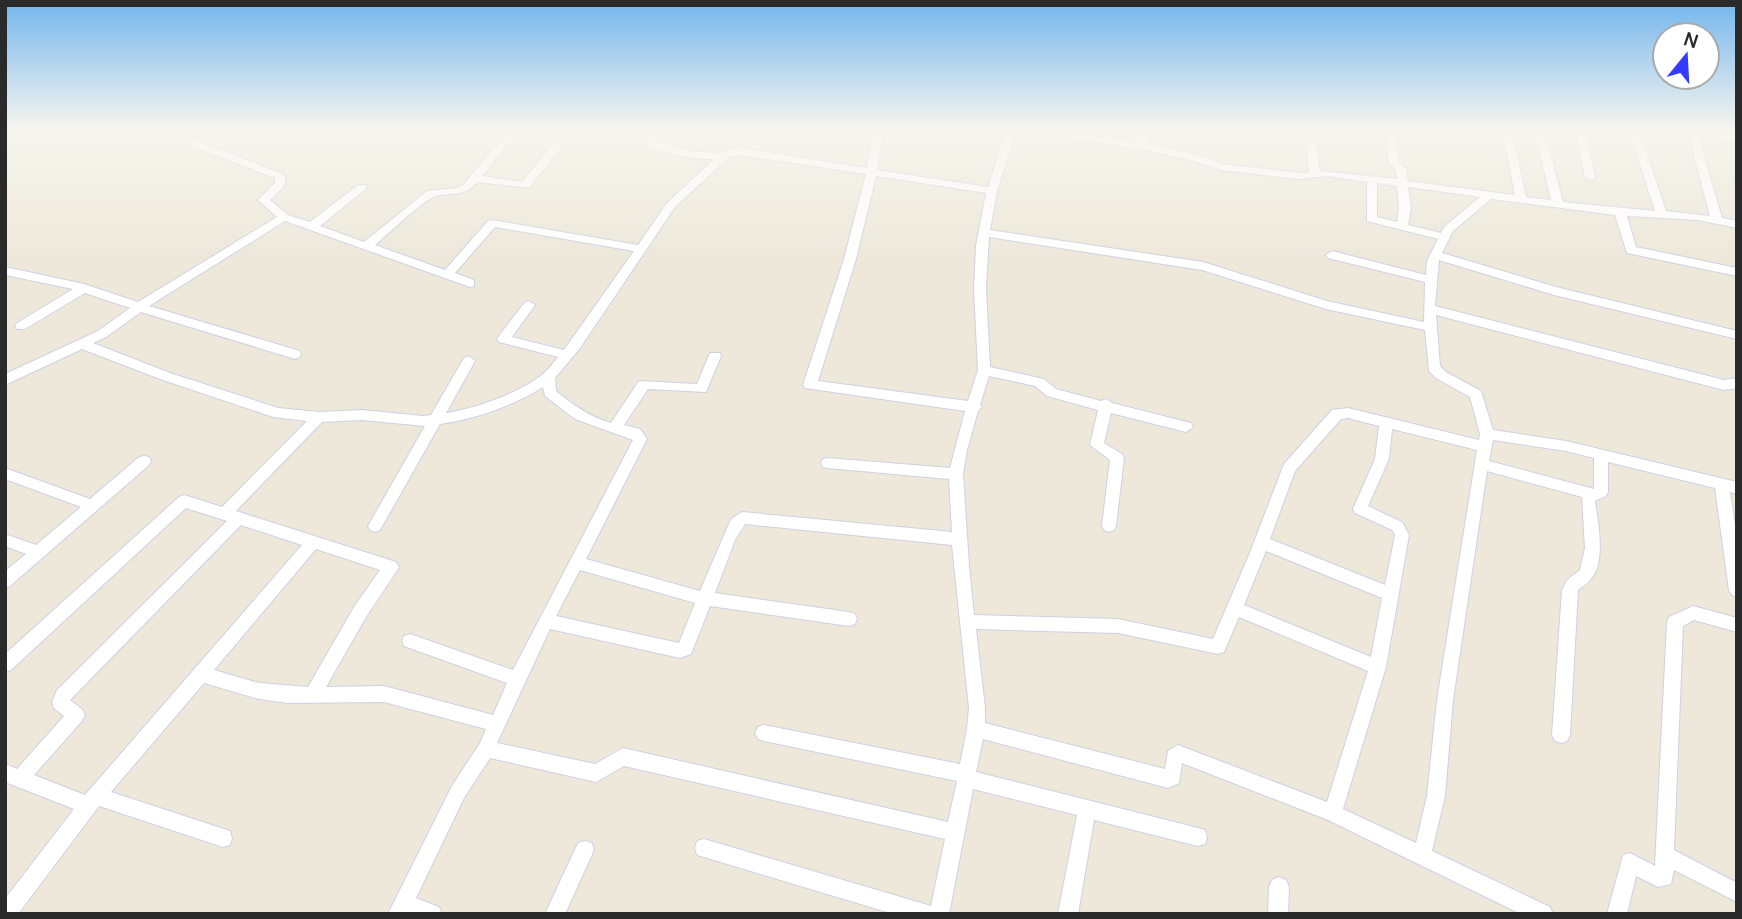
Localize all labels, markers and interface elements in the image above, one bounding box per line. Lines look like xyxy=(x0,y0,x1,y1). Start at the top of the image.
north arrow xyxy=(1651,21,1721,91)
text: N xyxy=(1681,25,1702,54)

